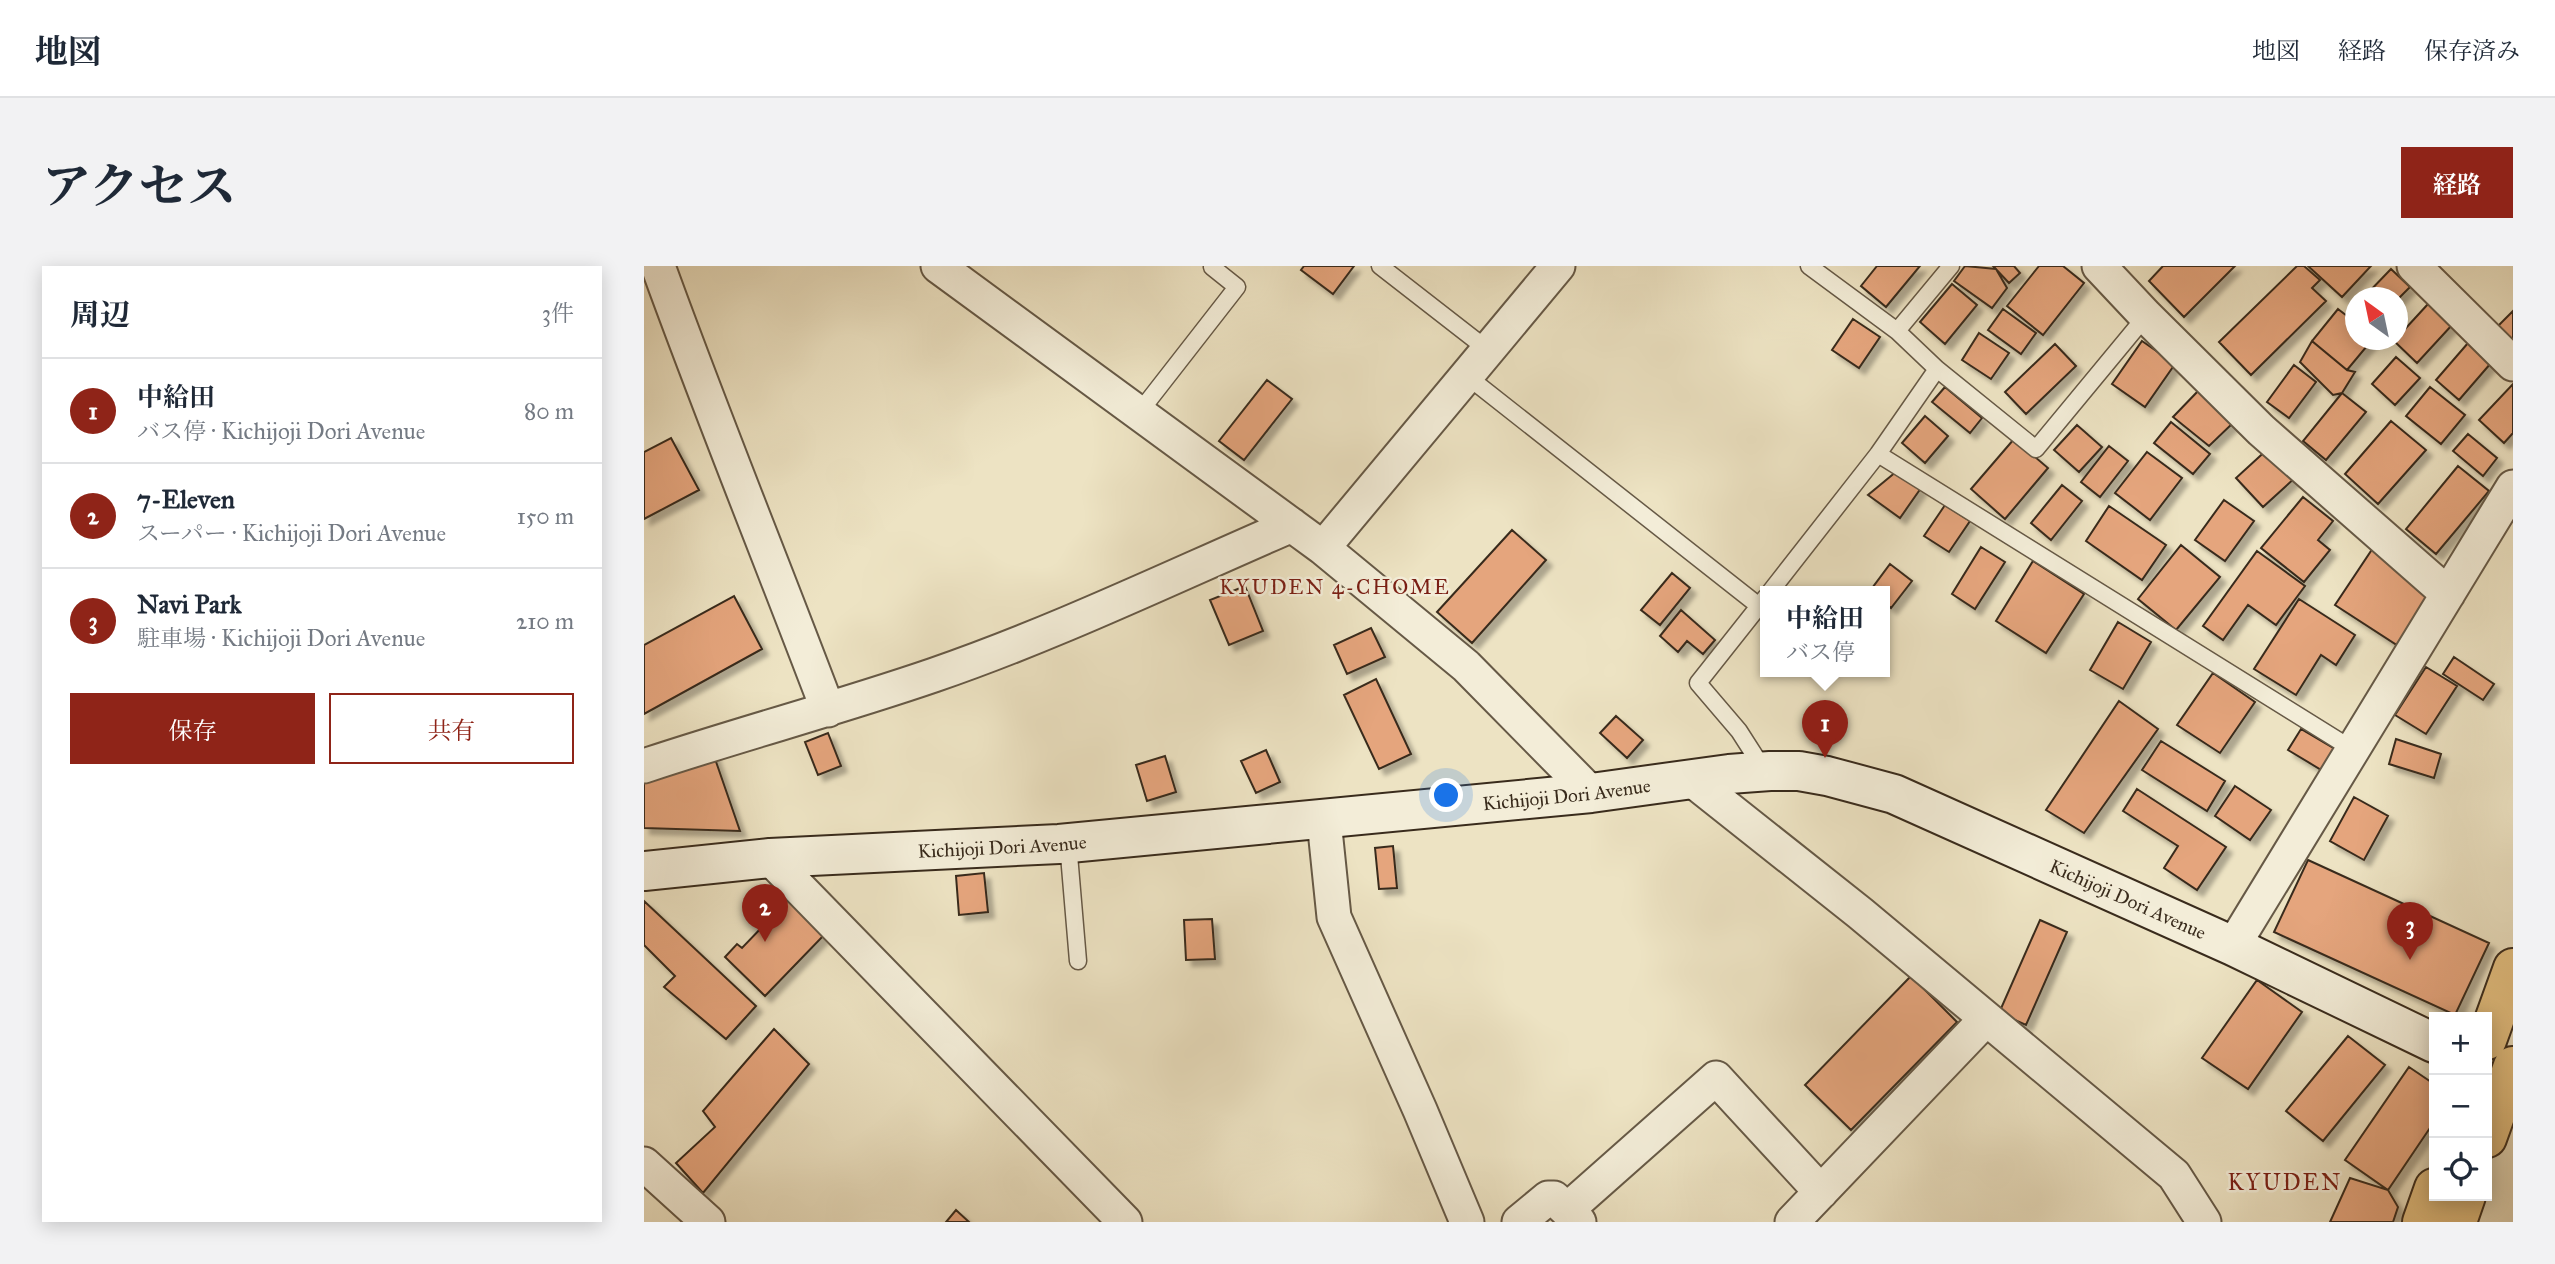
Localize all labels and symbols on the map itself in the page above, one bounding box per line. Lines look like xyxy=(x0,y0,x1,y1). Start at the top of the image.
north arrow xyxy=(2345,287,2408,350)
district label: KYUDEN 4-CHOME xyxy=(1219,574,1451,600)
pin: 1 xyxy=(1802,700,1848,758)
street label: Kichijoji Dori Avenue xyxy=(1481,773,1652,815)
your location xyxy=(1429,778,1463,812)
street label: Kichijoji Dori Avenue xyxy=(917,830,1088,862)
street label: Kichijoji Dori Avenue xyxy=(2046,854,2210,944)
pin: 2 xyxy=(742,884,788,942)
pin: 3 xyxy=(2387,902,2433,960)
district label: KYUDEN xyxy=(2228,1168,2342,1196)

